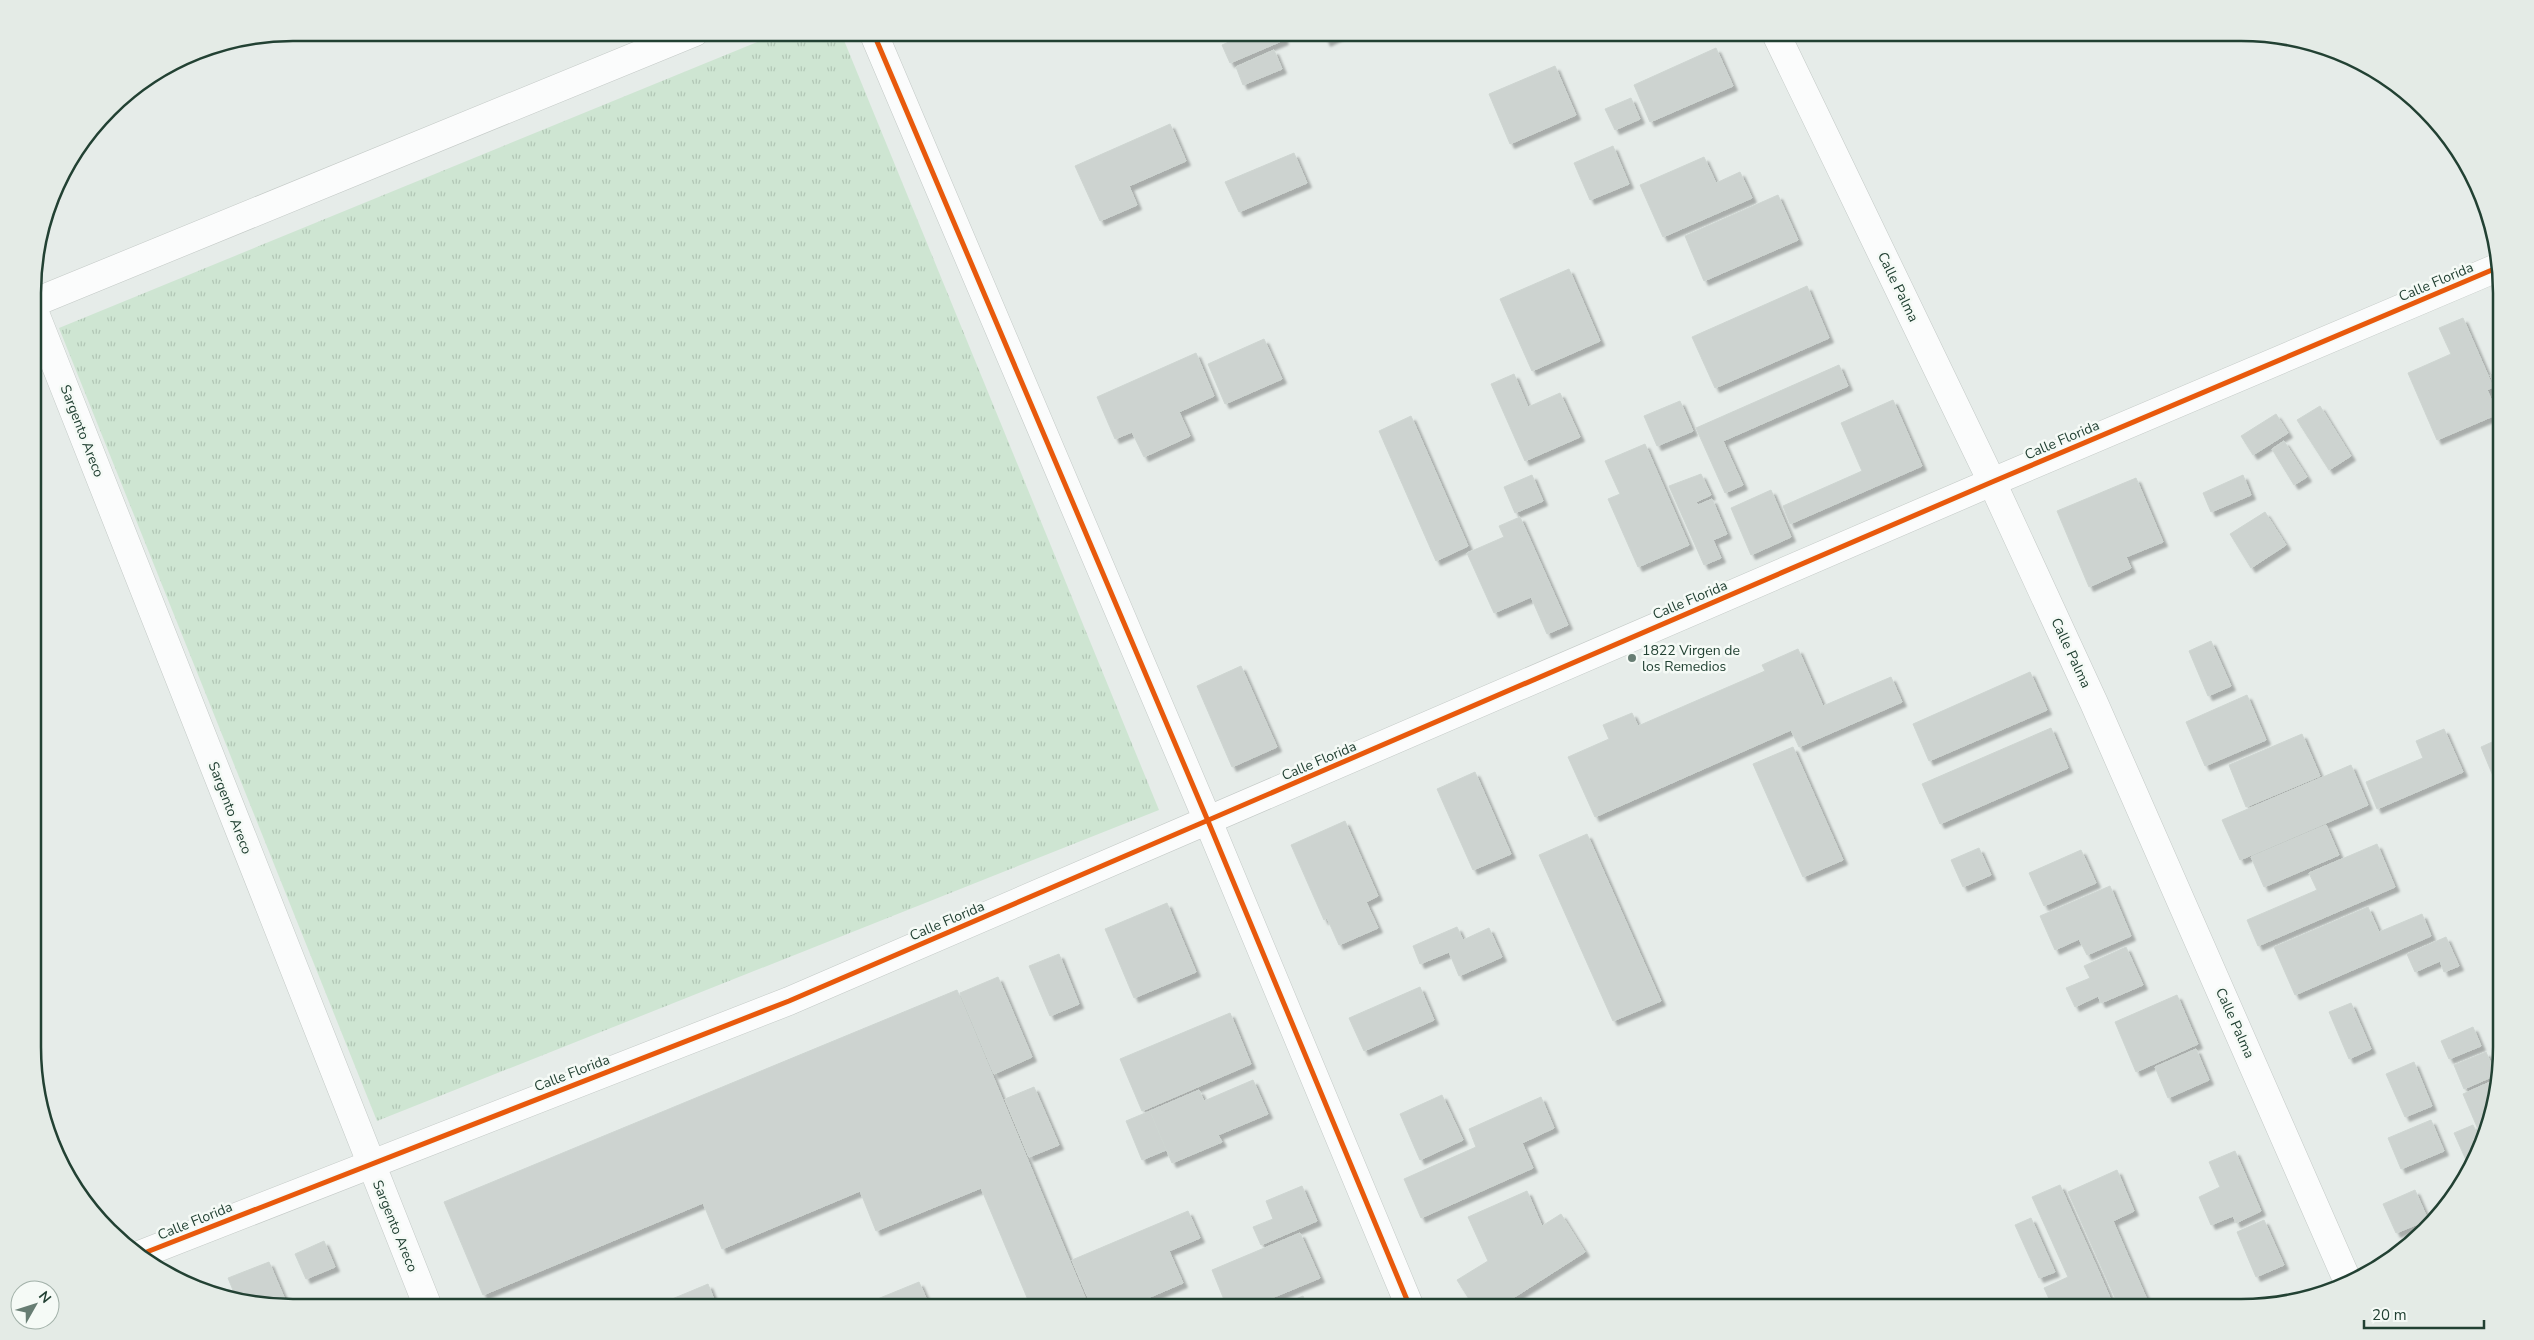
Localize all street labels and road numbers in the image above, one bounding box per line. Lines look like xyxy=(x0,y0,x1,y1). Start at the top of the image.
street label: Calle Palma xyxy=(1873,249,1923,325)
street label: Calle Florida xyxy=(2396,258,2476,306)
street label: Sargento Areco xyxy=(56,382,108,480)
street label: Calle Florida xyxy=(2022,416,2102,464)
street label: Calle Florida xyxy=(1650,576,1730,624)
street label: Calle Palma xyxy=(2046,615,2096,691)
street label: Calle Florida xyxy=(1279,737,1359,785)
street label: Sargento Areco xyxy=(204,759,256,857)
street label: Calle Florida xyxy=(907,897,987,945)
street label: Calle Palma xyxy=(2211,985,2259,1061)
street label: Calle Florida xyxy=(532,1050,612,1096)
street label: Sargento Areco xyxy=(368,1177,422,1275)
street label: Calle Florida xyxy=(155,1197,235,1245)

